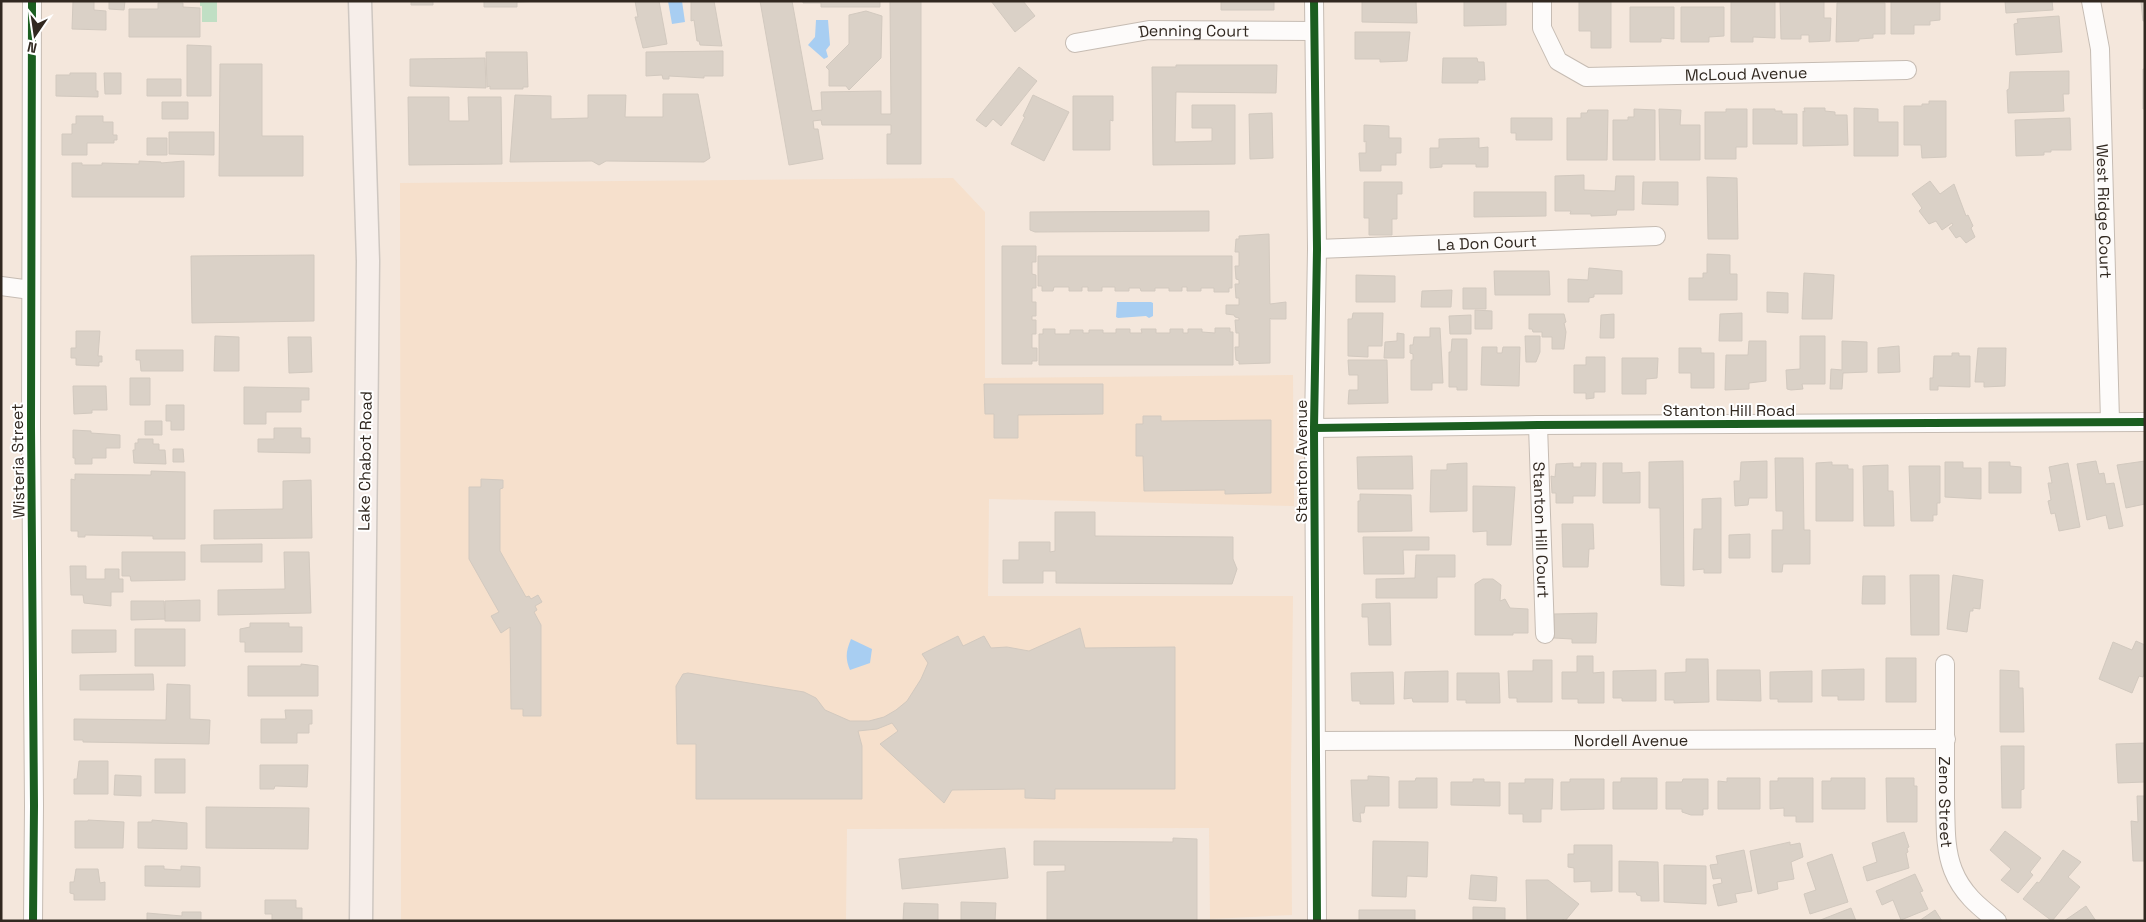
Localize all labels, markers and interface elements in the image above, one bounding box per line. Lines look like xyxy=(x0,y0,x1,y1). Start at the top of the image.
north arrow xyxy=(10,10,60,60)
street label: Denning Court xyxy=(1137,19,1250,42)
text: N xyxy=(25,38,39,57)
street label: McLoud Avenue xyxy=(1685,62,1808,85)
street label: West Ridge Court xyxy=(2092,144,2117,279)
street label: La Don Court xyxy=(1437,230,1537,255)
street label: Lake Chabot Road xyxy=(353,391,377,531)
street label: Stanton Avenue xyxy=(1291,399,1312,523)
street label: Stanton Hill Road xyxy=(1663,400,1795,421)
street label: Wisteria Street xyxy=(6,403,30,519)
street label: Stanton Hill Court xyxy=(1529,461,1554,599)
street label: Nordell Avenue xyxy=(1574,729,1688,751)
street label: Zeno Street xyxy=(1935,756,1958,849)

